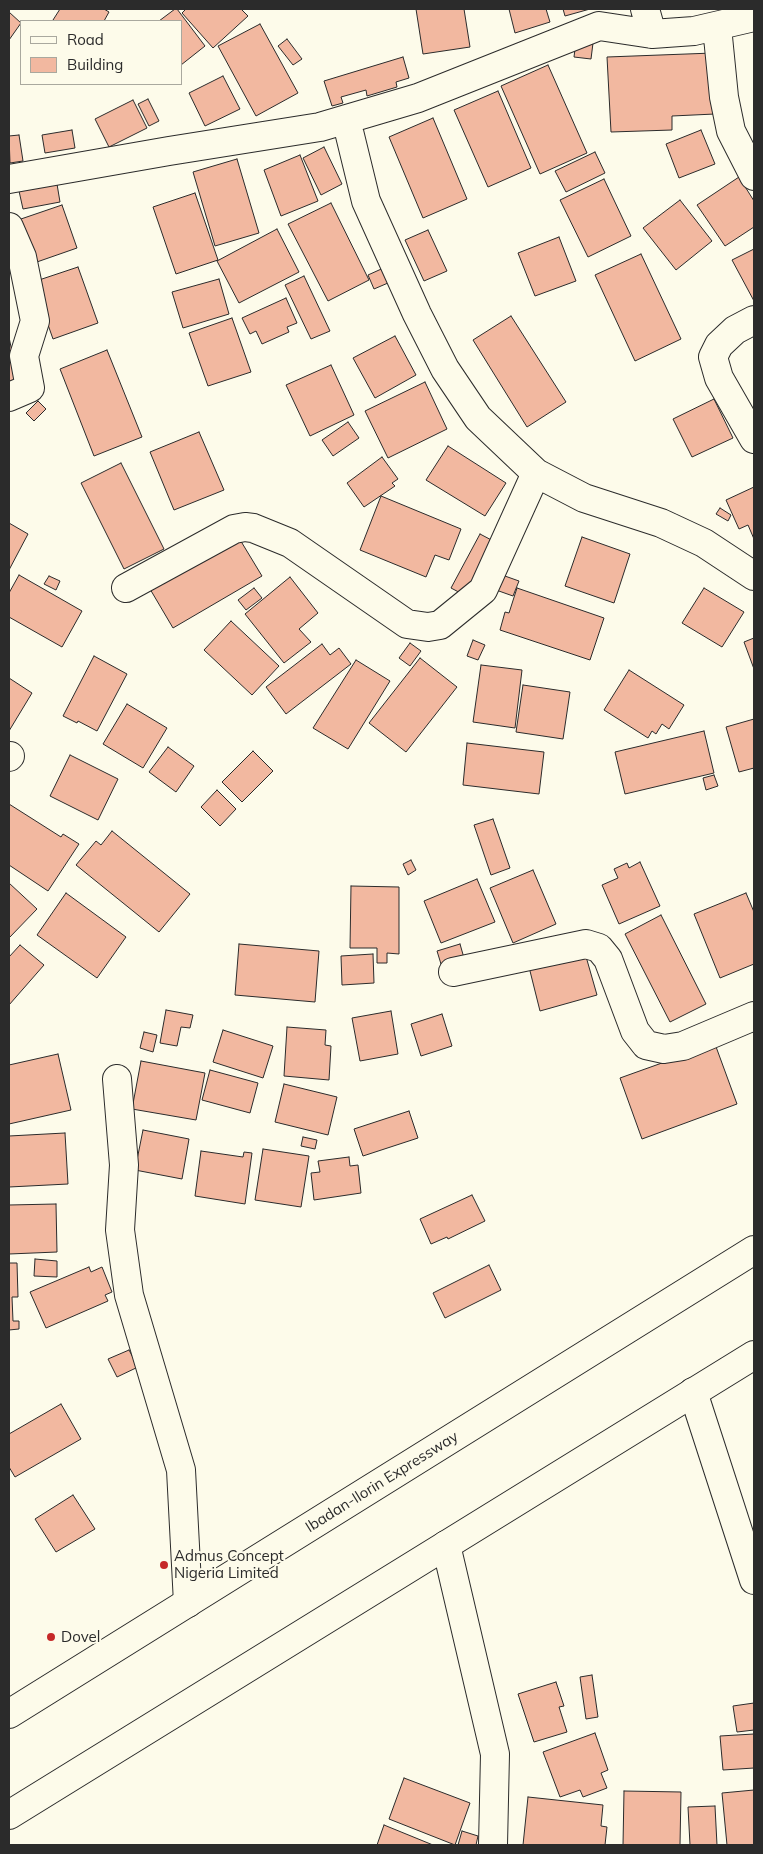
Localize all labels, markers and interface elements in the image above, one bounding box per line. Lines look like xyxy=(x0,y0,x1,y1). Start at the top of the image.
legend xyxy=(20,20,182,85)
text: Road xyxy=(67,30,104,49)
text: Building xyxy=(67,55,123,74)
street label: Ibadan-Ilorin Expressway xyxy=(302,1428,462,1536)
place label: Admus Concept Nigeria Limited xyxy=(174,1547,284,1582)
marker: Admus Concept Nigeria Limited xyxy=(158,1559,170,1571)
place label: Dovel xyxy=(61,1628,100,1646)
marker: Dovel xyxy=(45,1631,57,1643)

